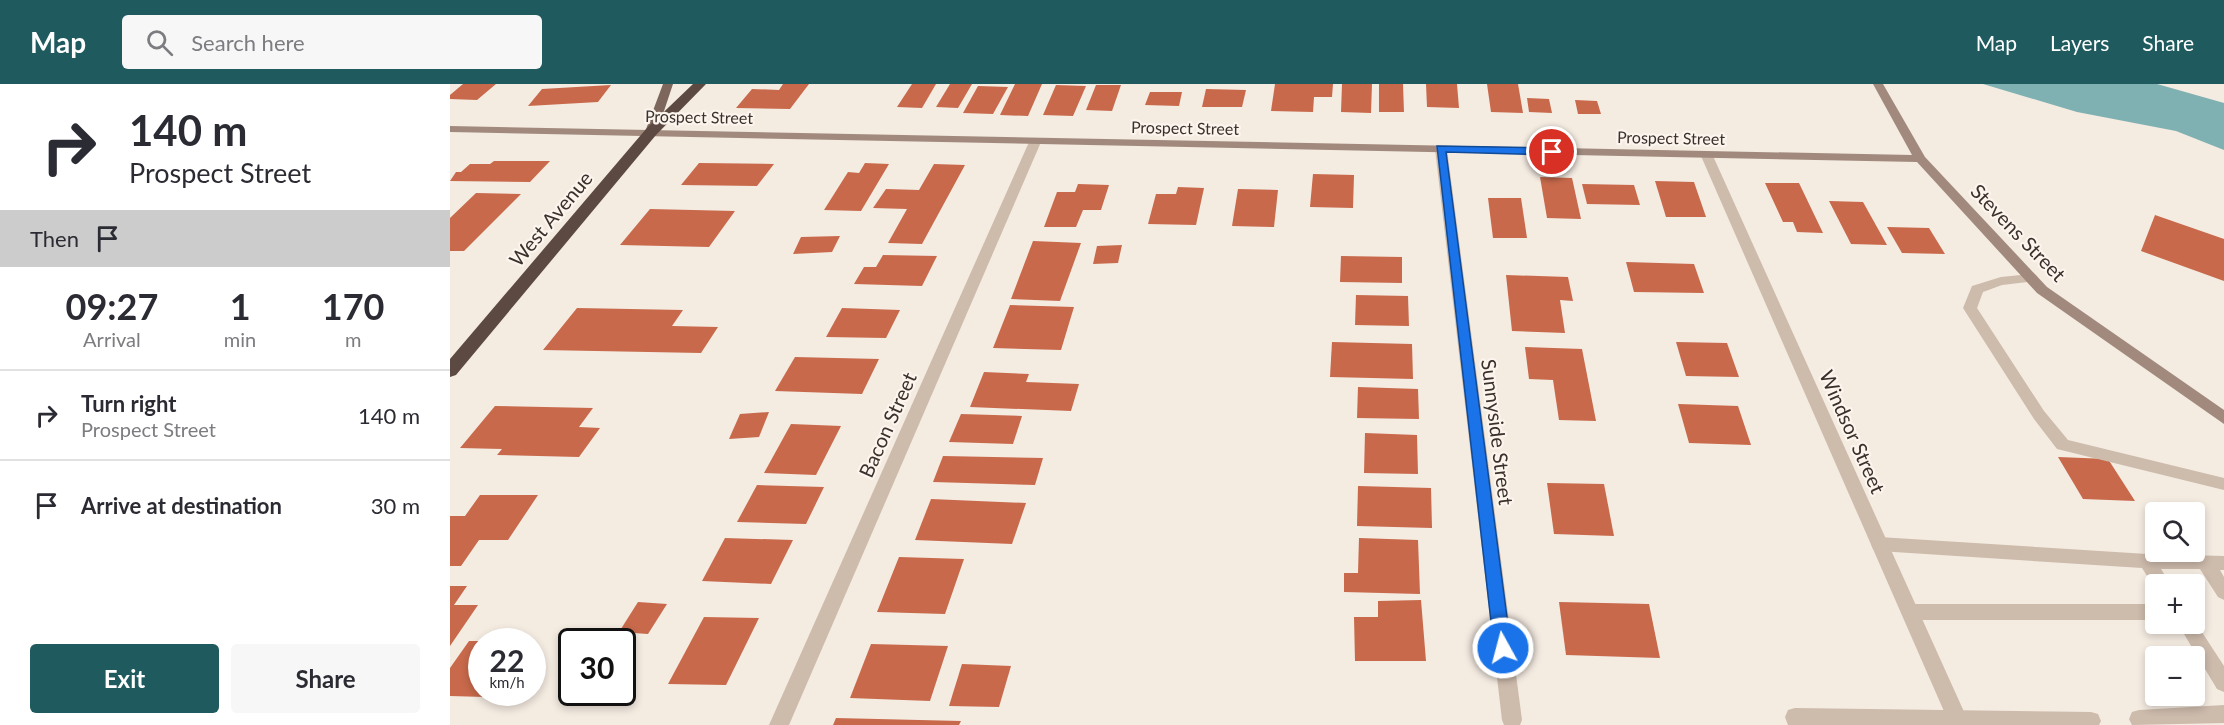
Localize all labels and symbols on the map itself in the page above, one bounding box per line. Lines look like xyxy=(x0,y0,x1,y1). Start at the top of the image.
street label: Prospect Street xyxy=(645,106,753,127)
street label: Prospect Street xyxy=(1131,117,1239,138)
pin xyxy=(1526,126,1577,177)
street label: Prospect Street xyxy=(1617,127,1725,148)
street label: West Avenue xyxy=(504,166,597,271)
street label: Stevens Street xyxy=(1966,179,2071,286)
street label: Sunnyside Street xyxy=(1477,357,1519,506)
street label: Windsor Street xyxy=(1815,366,1891,497)
street label: Bacon Street xyxy=(853,368,921,481)
position arrow xyxy=(1471,616,1535,680)
speed limit sign: 30 xyxy=(558,628,636,706)

